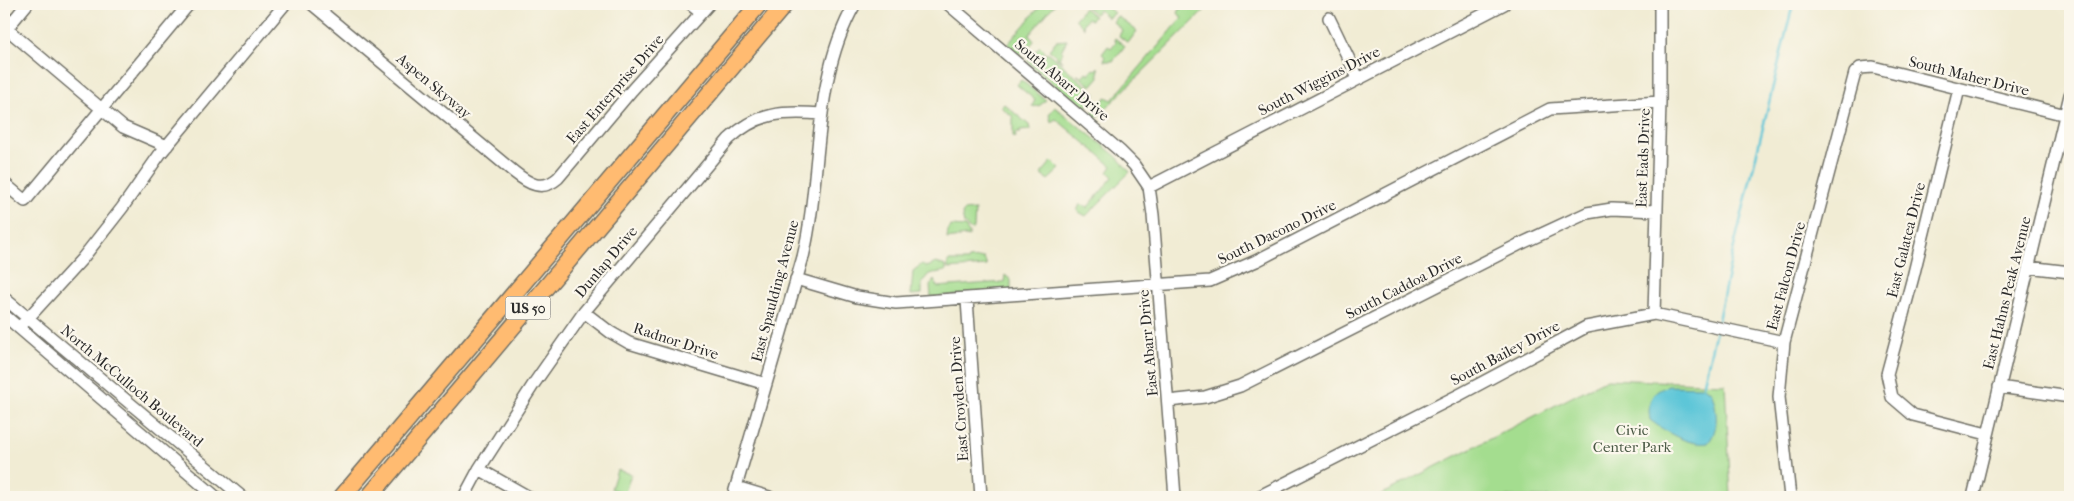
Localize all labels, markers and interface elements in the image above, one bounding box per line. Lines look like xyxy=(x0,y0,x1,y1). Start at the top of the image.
street label: East Enterprise Drive xyxy=(563,30,668,147)
street label: South Abarr Drive xyxy=(1011,35,1113,125)
street label: South Wiggins Drive xyxy=(1255,42,1383,120)
street label: Aspen Skyway xyxy=(392,49,476,123)
street label: South Maher Drive xyxy=(1907,52,2032,100)
street label: East Eads Drive xyxy=(1632,107,1654,208)
street label: East Galatea Drive xyxy=(1883,180,1929,300)
street label: South Dacono Drive xyxy=(1215,195,1340,268)
street label: East Hahns Peak Avenue xyxy=(1979,214,2035,371)
street label: East Spaulding Avenue xyxy=(747,217,803,364)
street label: East Falcon Drive xyxy=(1763,219,1809,332)
street label: Dunlap Drive xyxy=(571,222,641,301)
street label: South Caddoa Drive xyxy=(1343,249,1466,323)
street label: East Abarr Drive xyxy=(1134,288,1162,397)
road number: US 50 xyxy=(506,296,550,320)
street label: South Bailey Drive xyxy=(1447,316,1563,389)
street label: Radnor Drive xyxy=(631,319,721,363)
street label: North McCulloch Boulevard xyxy=(57,321,208,451)
street label: East Croyden Drive xyxy=(946,335,972,462)
park label: Civic Center Park xyxy=(1593,421,1671,456)

